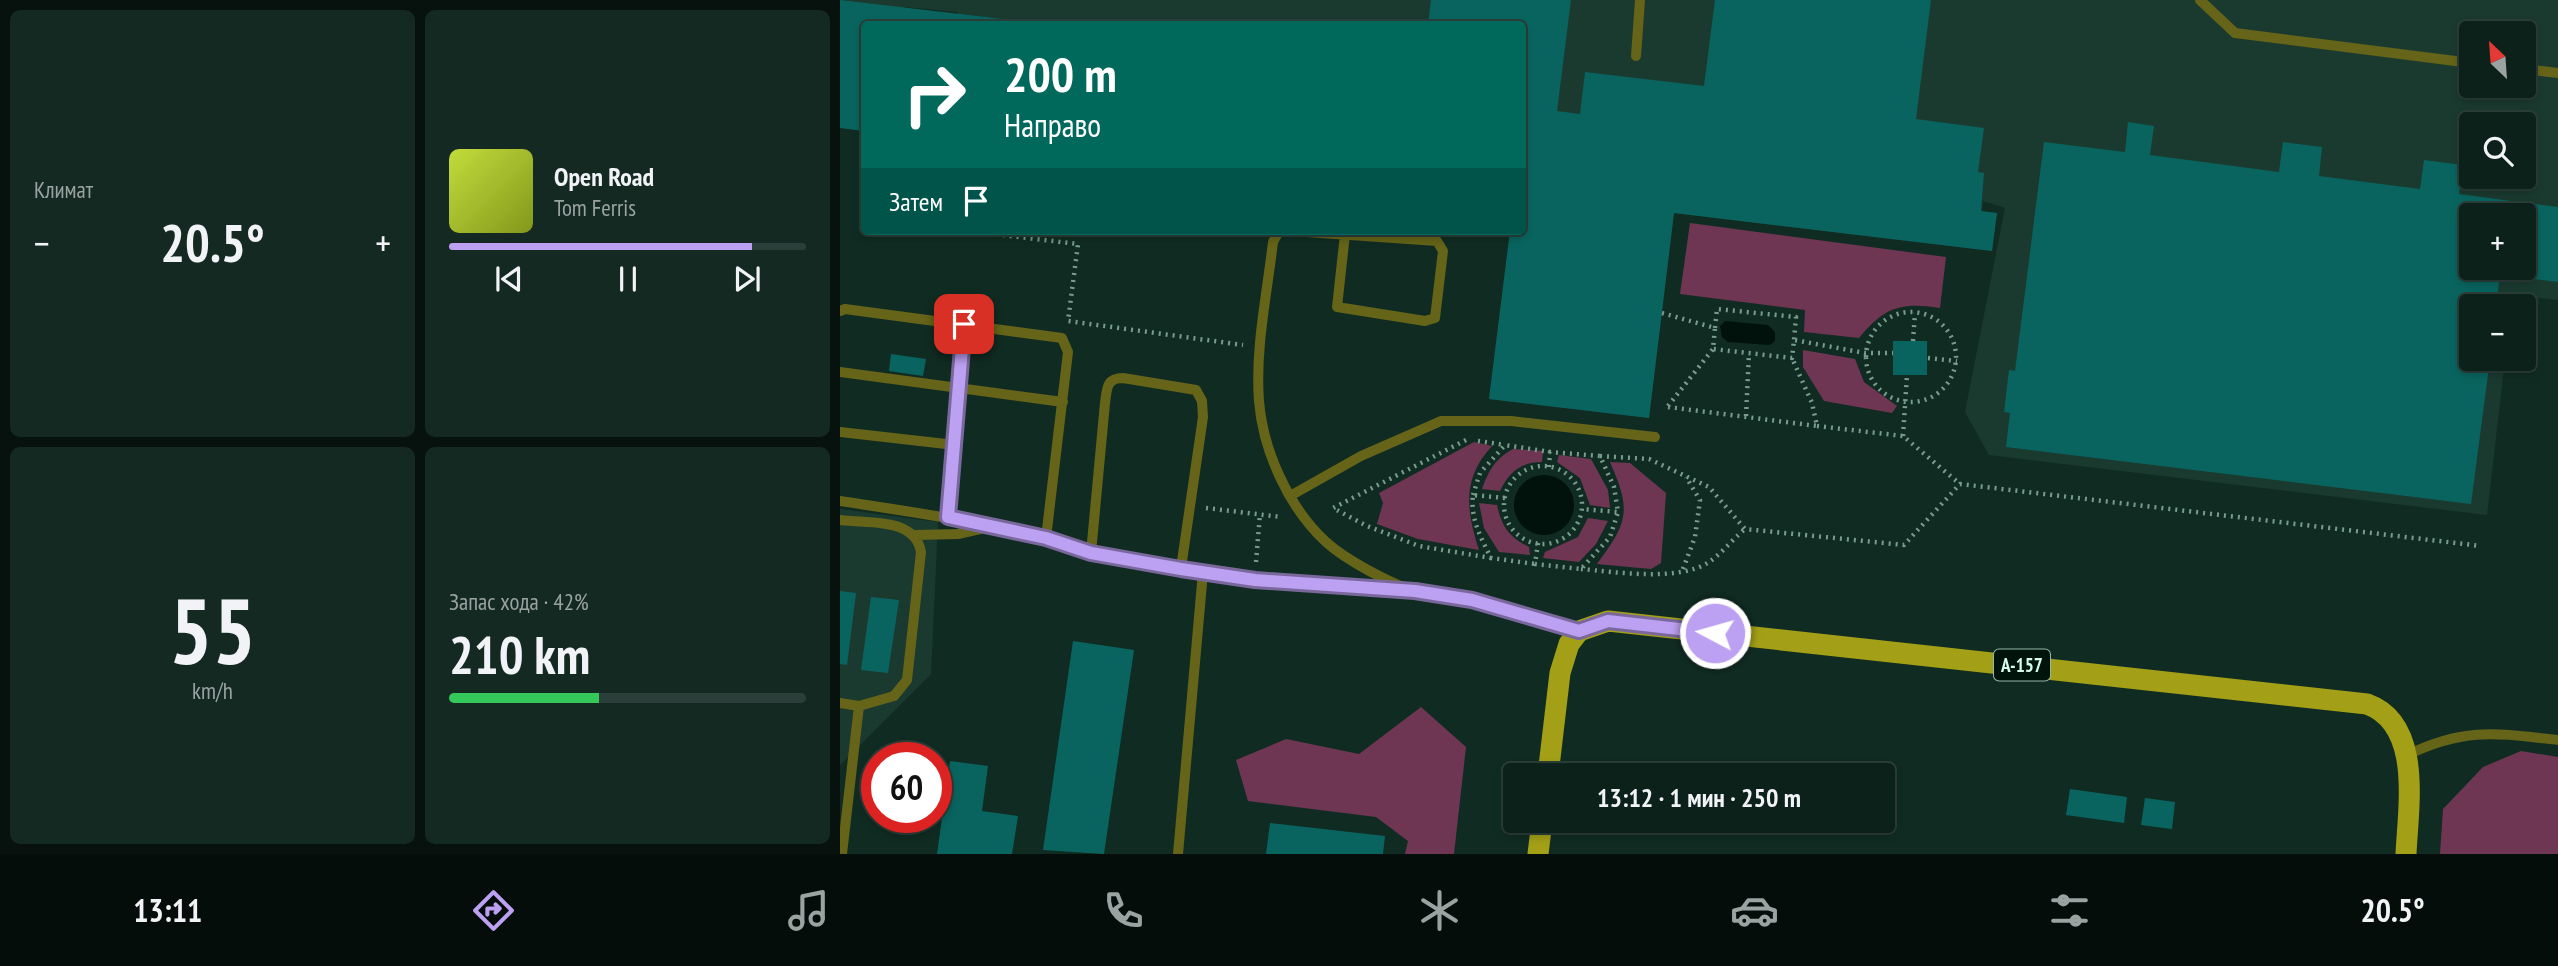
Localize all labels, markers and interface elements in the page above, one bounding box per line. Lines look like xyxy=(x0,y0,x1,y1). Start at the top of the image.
north arrow xyxy=(2459,21,2536,98)
map controls xyxy=(2459,21,2536,371)
text: 200 m xyxy=(1004,42,1117,106)
icon: right xyxy=(889,49,980,140)
text: Направо xyxy=(1004,104,1101,146)
button: search xyxy=(2459,112,2536,189)
text: Open Road xyxy=(554,160,654,193)
text: Климат xyxy=(34,175,93,204)
icon: arrive xyxy=(957,182,995,220)
text: Затем xyxy=(889,185,943,218)
text: Tom Ferris xyxy=(554,193,636,222)
button: + xyxy=(2459,203,2536,280)
text: 20.5° xyxy=(160,209,265,276)
text: − xyxy=(34,218,50,267)
text: + xyxy=(375,218,391,267)
icon: previous xyxy=(490,260,528,298)
icon: pause xyxy=(609,260,647,298)
icon: next xyxy=(728,260,766,298)
pin xyxy=(934,294,994,354)
button: − xyxy=(2459,294,2536,371)
icon: arrive xyxy=(945,305,983,343)
text: 55 xyxy=(169,571,256,689)
text: Запас хода · 42% xyxy=(449,587,589,616)
position arrow xyxy=(1678,596,1752,670)
text: 210 km xyxy=(449,621,590,688)
road number: А-157 xyxy=(1994,650,2050,680)
text: km/h xyxy=(192,676,233,705)
speed limit sign: 60 xyxy=(861,742,952,833)
text: 13:12 · 1 мин · 250 m xyxy=(1597,781,1801,814)
icon: directions xyxy=(469,886,518,935)
icon: music xyxy=(784,886,833,935)
icon: phone xyxy=(1099,886,1148,935)
icon: climate xyxy=(1415,886,1464,935)
icon: car xyxy=(1730,886,1779,935)
icon: filters xyxy=(2045,886,2094,935)
text: 13:11 xyxy=(133,889,202,931)
text: 20.5° xyxy=(2360,889,2425,931)

